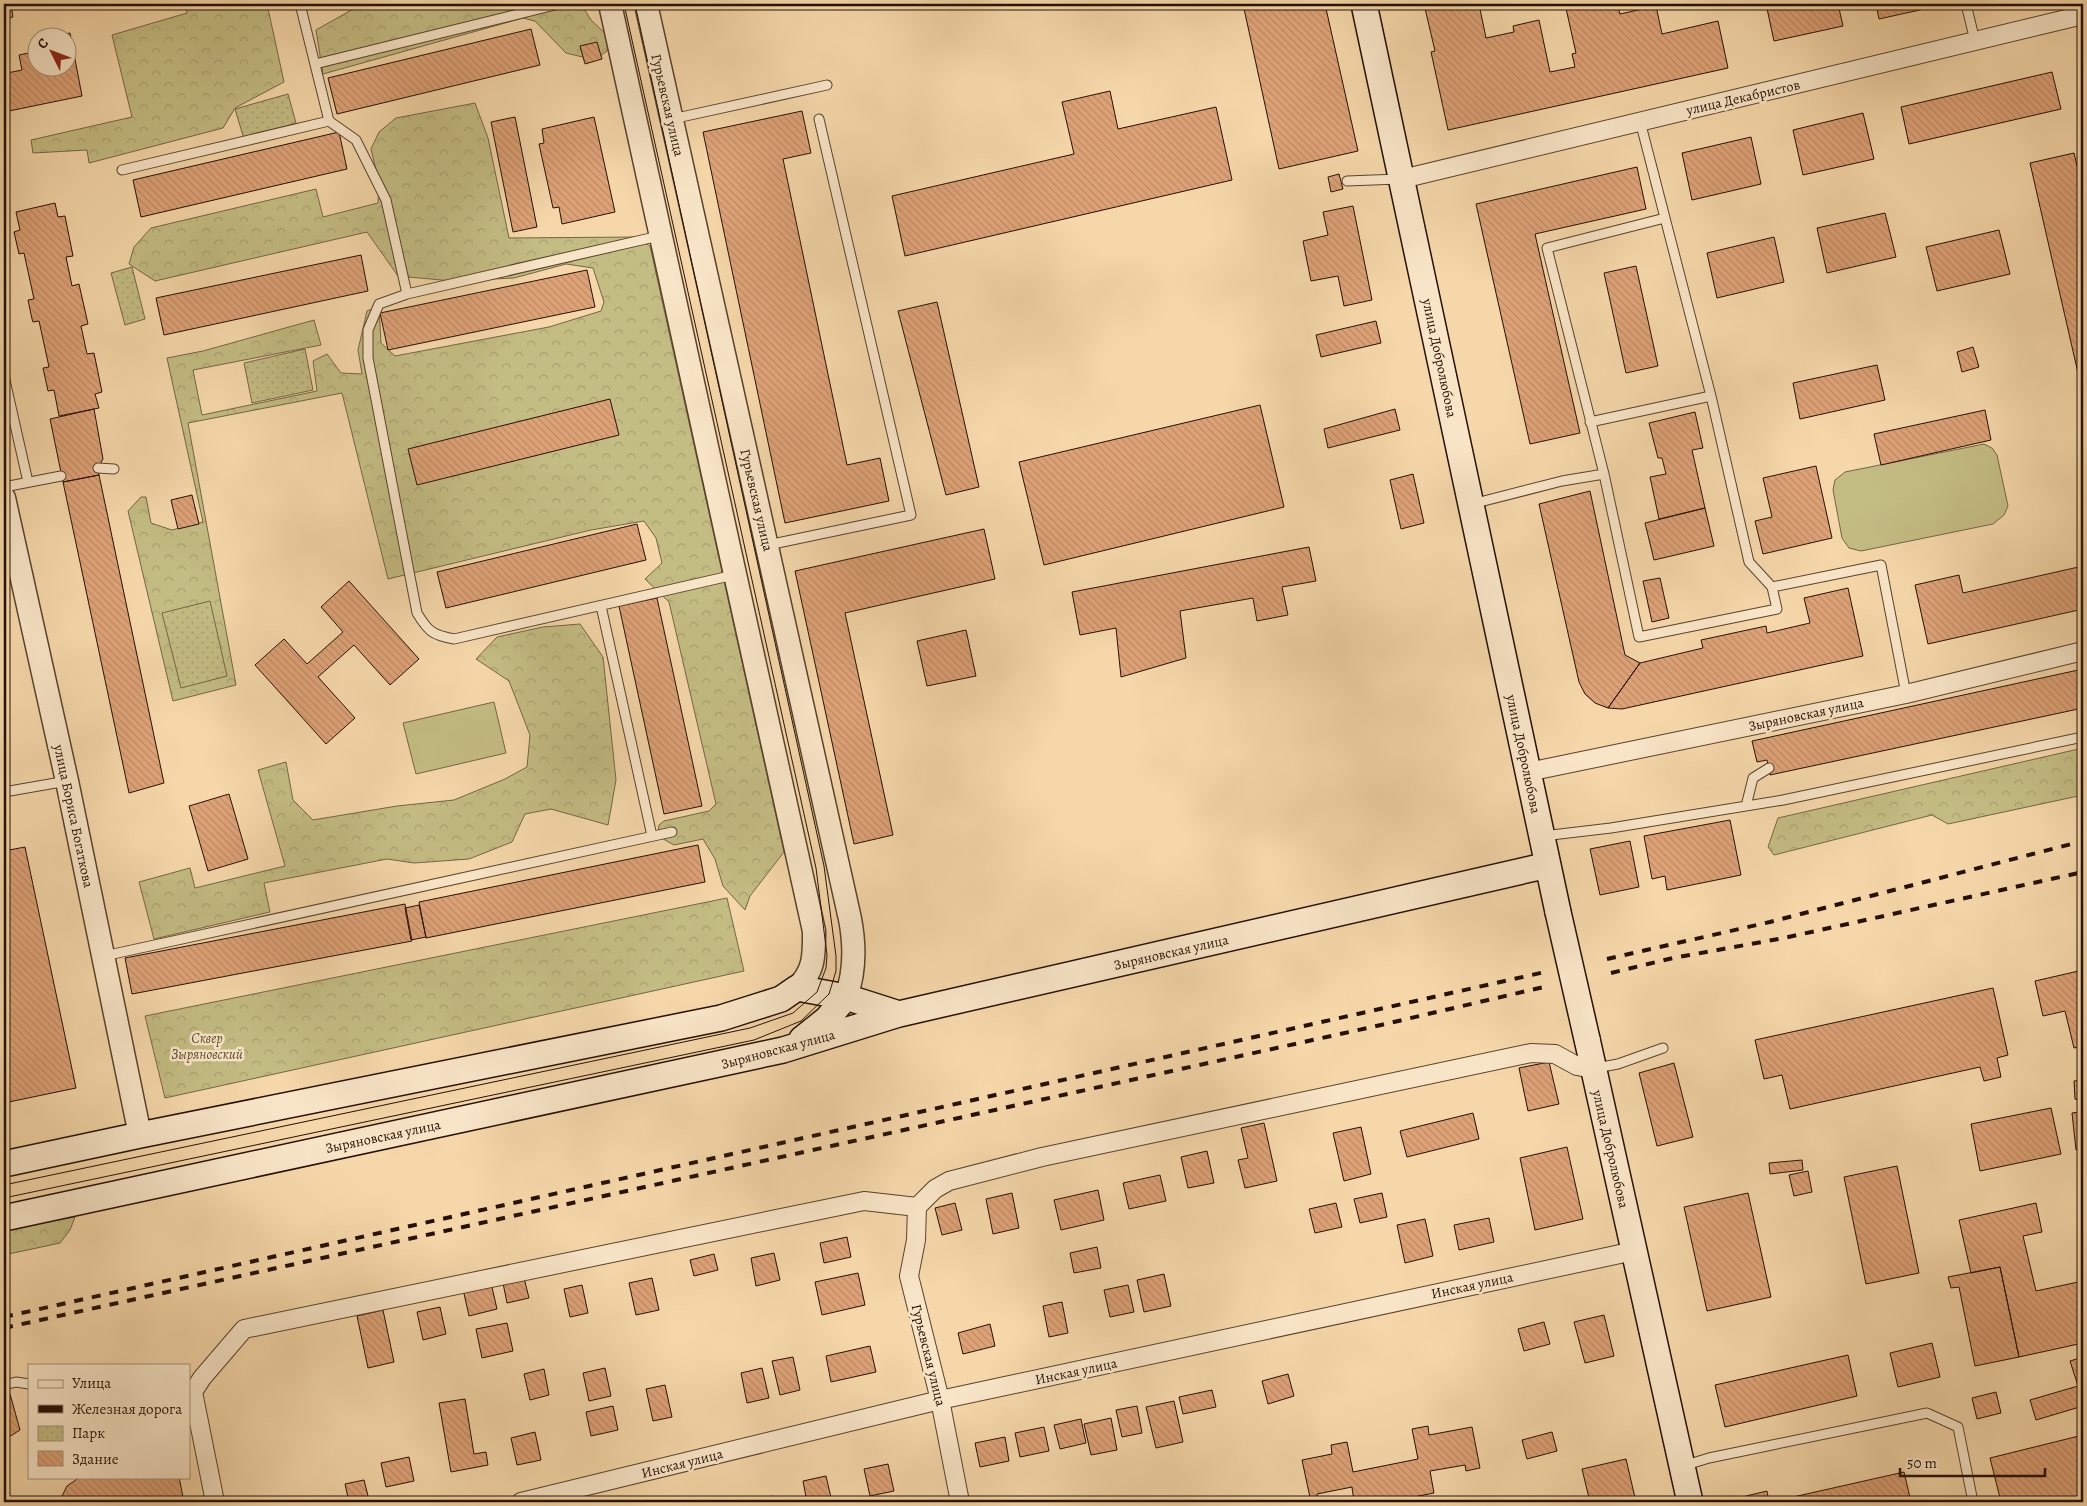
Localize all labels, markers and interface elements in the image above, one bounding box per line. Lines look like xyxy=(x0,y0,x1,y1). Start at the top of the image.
north arrow xyxy=(28,28,78,78)
text: С xyxy=(33,34,53,53)
street label: Гурьевская улица xyxy=(646,52,689,159)
street label: улица Декабристов xyxy=(1683,75,1802,120)
street label: улица Добролюбова xyxy=(1417,296,1462,420)
street label: Гурьевская улица xyxy=(735,447,778,554)
street label: улица Добролюбова xyxy=(1501,692,1546,816)
street label: Зыряновская улица xyxy=(1747,693,1866,736)
street label: улица Бориса Богаткова xyxy=(49,742,98,890)
street label: Зыряновская улица xyxy=(1112,930,1231,975)
street label: Зыряновская улица xyxy=(719,1025,838,1074)
park label: Cквер Зыряновский xyxy=(171,1029,243,1064)
street label: улица Добролюбова xyxy=(1587,1087,1634,1211)
street label: Зыряновская улица xyxy=(324,1115,443,1158)
street label: Инская улица xyxy=(1429,1267,1515,1303)
street label: Гурьевская улица xyxy=(907,1302,951,1409)
street label: Инская улица xyxy=(1033,1353,1119,1389)
legend xyxy=(28,1364,190,1478)
text: Улица xyxy=(72,1373,111,1393)
text: Железная дорога xyxy=(72,1399,182,1419)
text: Парк xyxy=(72,1423,105,1443)
street label: Инская улица xyxy=(639,1444,725,1483)
scale bar xyxy=(1900,1446,2044,1478)
text: Здание xyxy=(72,1449,119,1469)
text: 50 m xyxy=(1907,1453,1937,1473)

